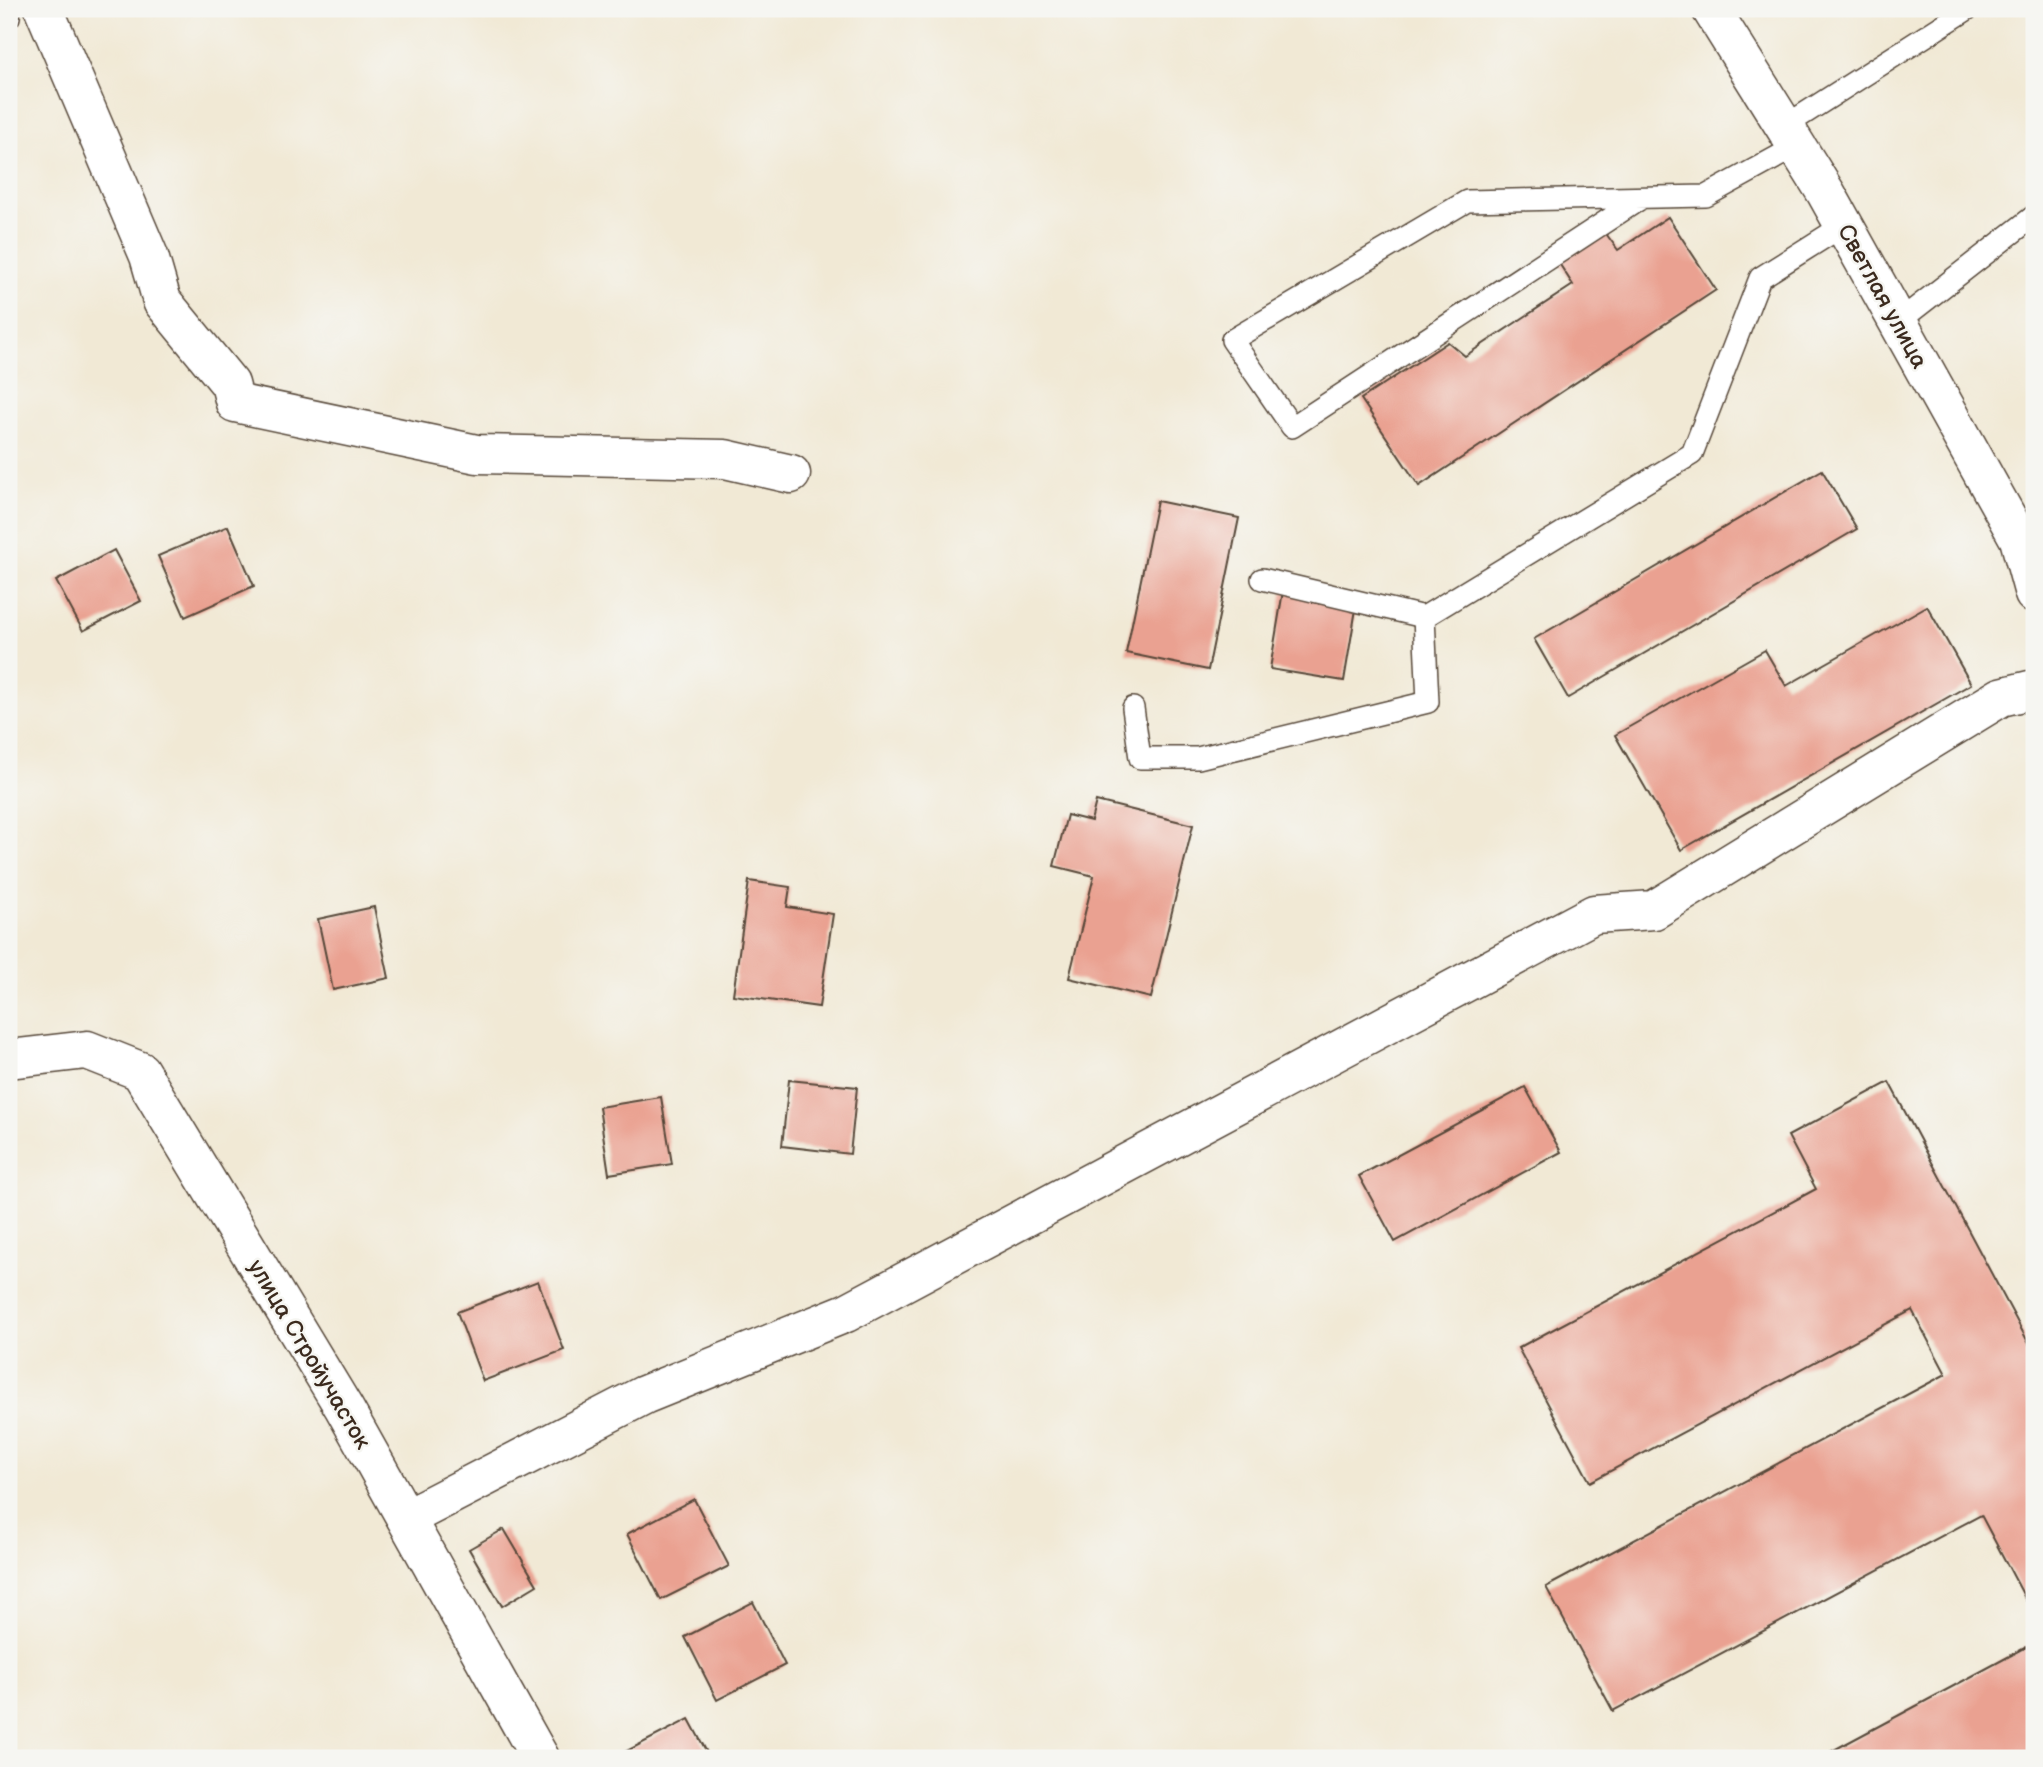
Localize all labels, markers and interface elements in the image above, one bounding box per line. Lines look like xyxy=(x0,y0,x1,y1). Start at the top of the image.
street label: Светлая улица xyxy=(1831,220,1933,374)
street label: улица Стройучасток xyxy=(241,1255,377,1455)

